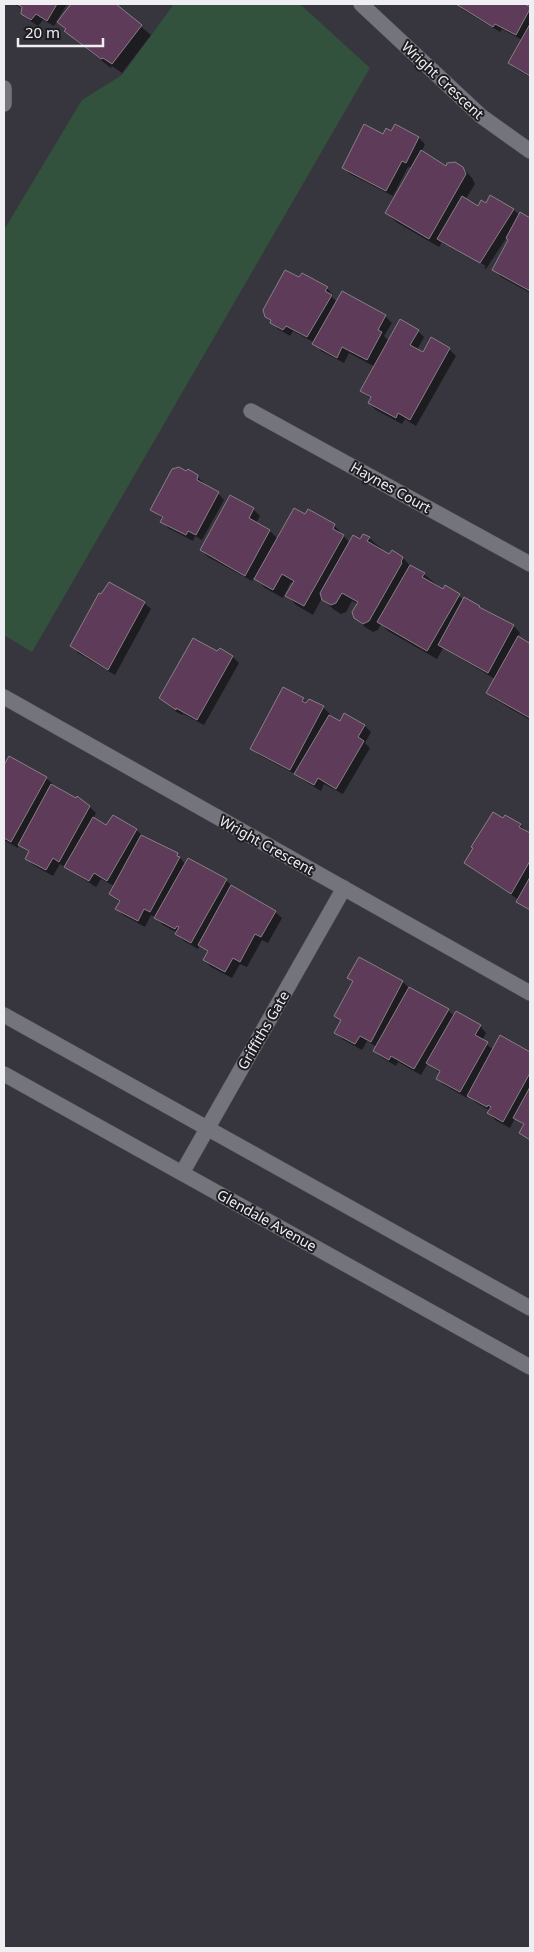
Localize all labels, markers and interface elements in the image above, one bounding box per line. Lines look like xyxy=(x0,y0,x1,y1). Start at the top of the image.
scale bar xyxy=(18,15,102,47)
text: 20 m xyxy=(25,22,60,42)
street label: Wright Crescent xyxy=(398,37,488,123)
street label: Haynes Court xyxy=(347,457,435,517)
street label: Wright Crescent xyxy=(216,811,318,879)
street label: Griffiths Gate xyxy=(233,987,293,1073)
street label: Glendale Avenue xyxy=(214,1185,320,1255)

